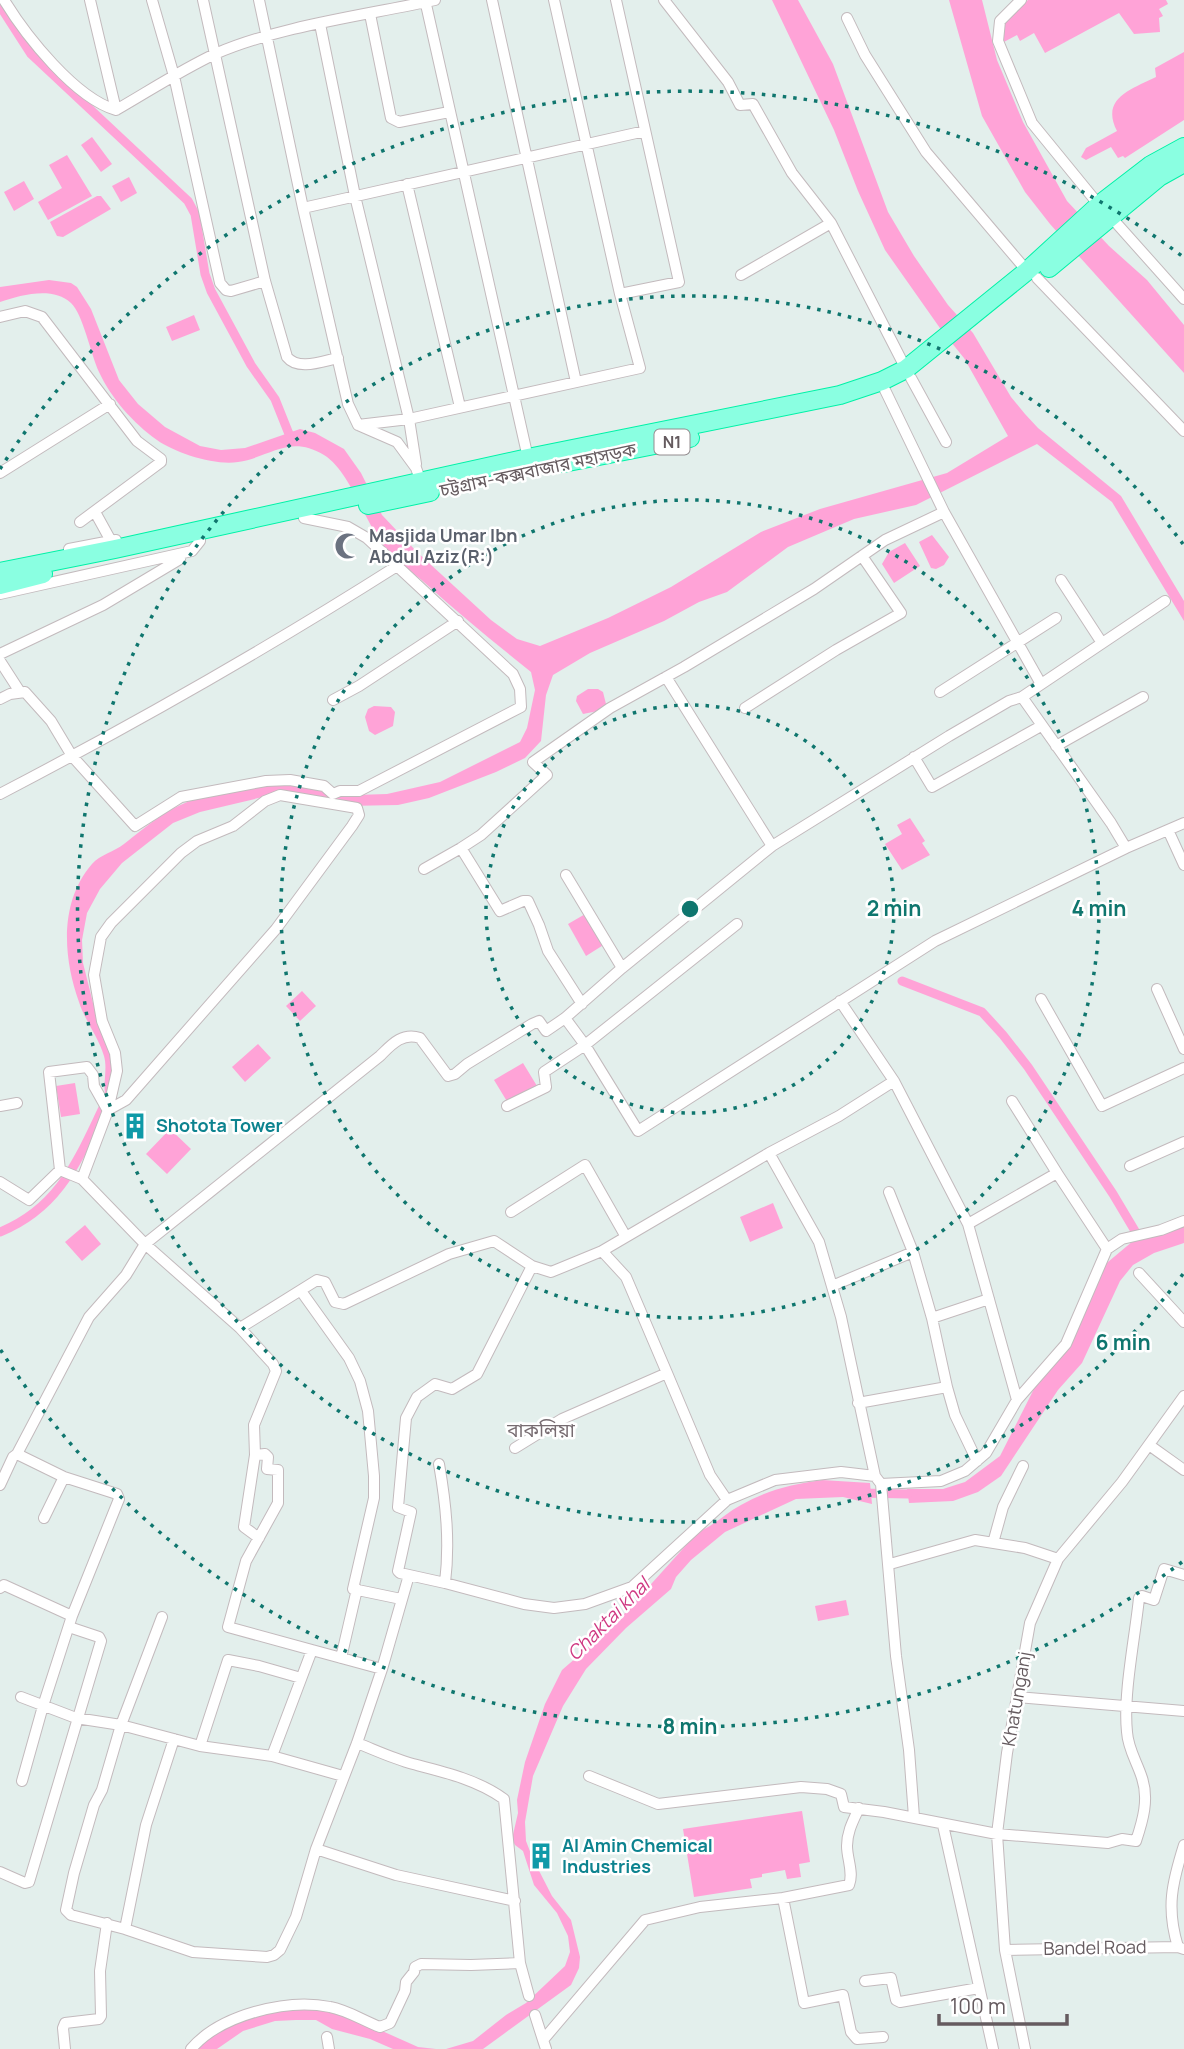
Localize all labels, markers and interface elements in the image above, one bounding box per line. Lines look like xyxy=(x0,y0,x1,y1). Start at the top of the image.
road number: N1 xyxy=(654,430,690,454)
street label: চট্টগ্রাম-কক্সবাজার মহাসড়ক xyxy=(436,436,639,502)
place label: Masjida Umar Ibn Abdul Aziz(R:) xyxy=(369,523,518,568)
mosque icon: Masjida Umar Ibn Abdul Aziz(R:) xyxy=(333,531,363,561)
text: 2 min xyxy=(867,894,921,922)
text: 4 min xyxy=(1072,894,1126,922)
centre of rings xyxy=(678,897,702,921)
building icon: Shotota Tower xyxy=(120,1111,150,1141)
place label: Shotota Tower xyxy=(156,1113,283,1137)
text: 6 min xyxy=(1095,1328,1151,1356)
district label: বাকলিয়া xyxy=(506,1417,576,1443)
water label: Chaktai khal xyxy=(561,1570,657,1666)
street label: Khatunganj xyxy=(996,1650,1036,1748)
text: 8 min xyxy=(663,1712,717,1740)
place label: Al Amin Chemical Industries xyxy=(562,1833,713,1878)
building icon: Al Amin Chemical Industries xyxy=(526,1841,556,1871)
street label: Bandel Road xyxy=(1043,1934,1147,1960)
scale bar xyxy=(939,1982,1067,2026)
text: 100 m xyxy=(950,1992,1006,2020)

